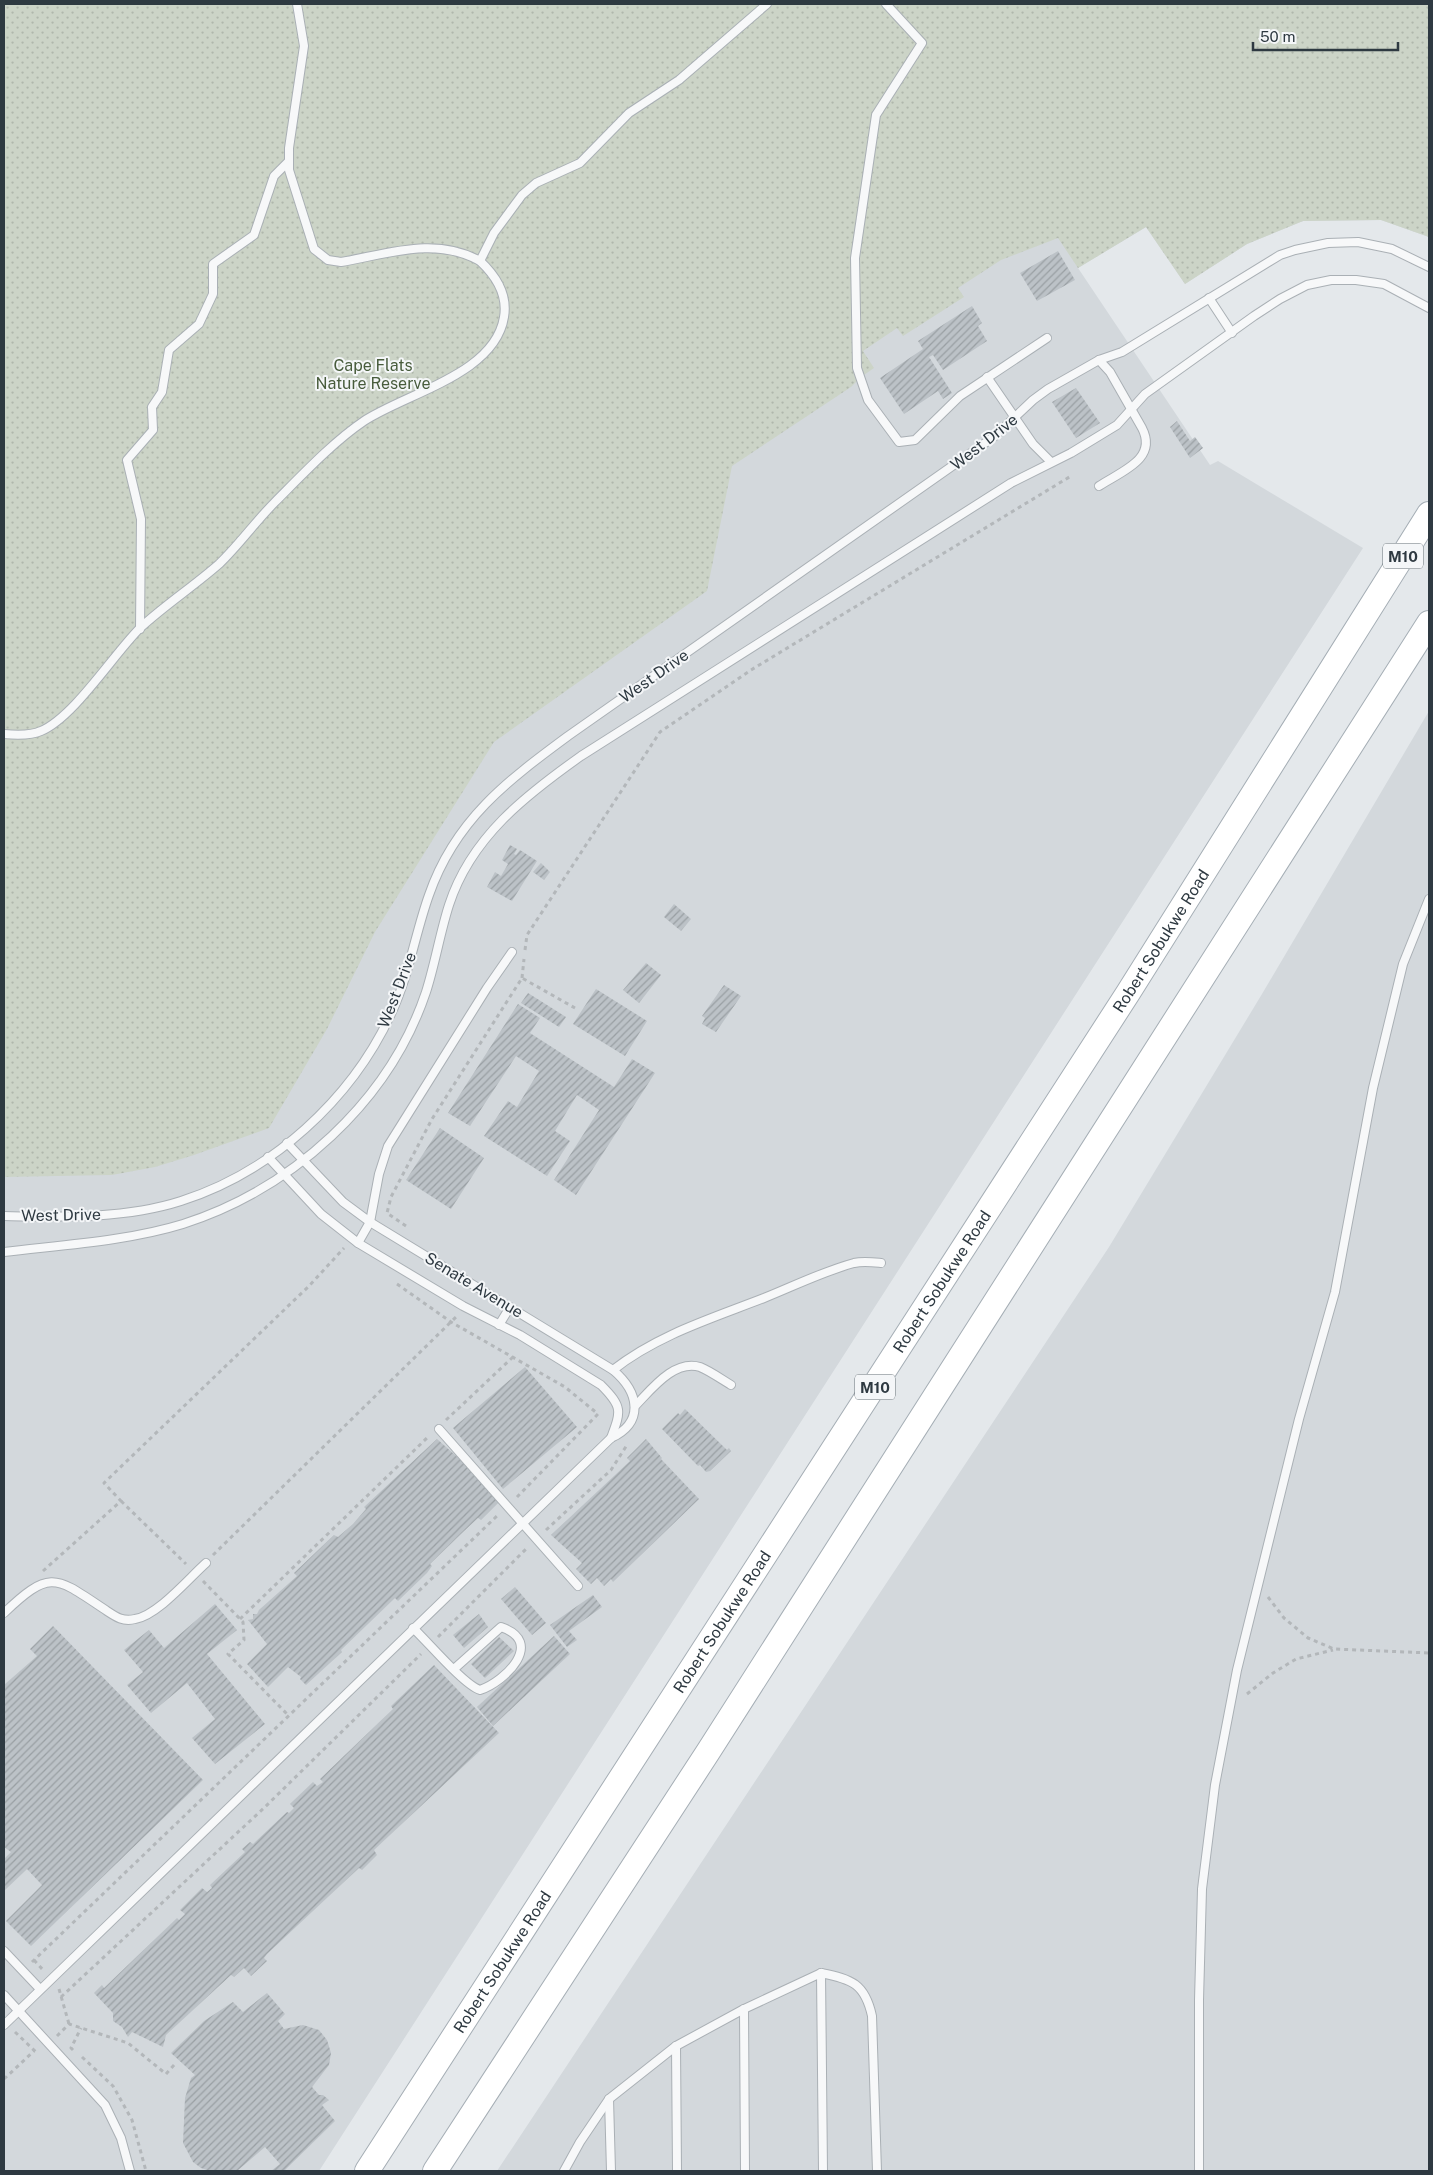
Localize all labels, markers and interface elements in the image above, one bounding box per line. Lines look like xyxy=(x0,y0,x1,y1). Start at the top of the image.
scale bar xyxy=(1253,20,1398,52)
text: 50 m xyxy=(1260,28,1295,45)
park label: Cape Flats Nature Reserve xyxy=(315,356,431,393)
street label: West Drive xyxy=(947,410,1021,474)
road number: M10 xyxy=(1383,544,1423,568)
street label: West Drive xyxy=(616,645,692,707)
street label: Robert Sobukwe Road xyxy=(1109,866,1213,1016)
street label: West Drive xyxy=(374,949,420,1031)
street label: West Drive xyxy=(21,1205,101,1225)
street label: Robert Sobukwe Road xyxy=(889,1207,995,1356)
street label: Senate Avenue xyxy=(421,1248,527,1322)
road number: M10 xyxy=(855,1374,895,1400)
street label: Robert Sobukwe Road xyxy=(669,1547,775,1696)
street label: Robert Sobukwe Road xyxy=(449,1887,555,2036)

